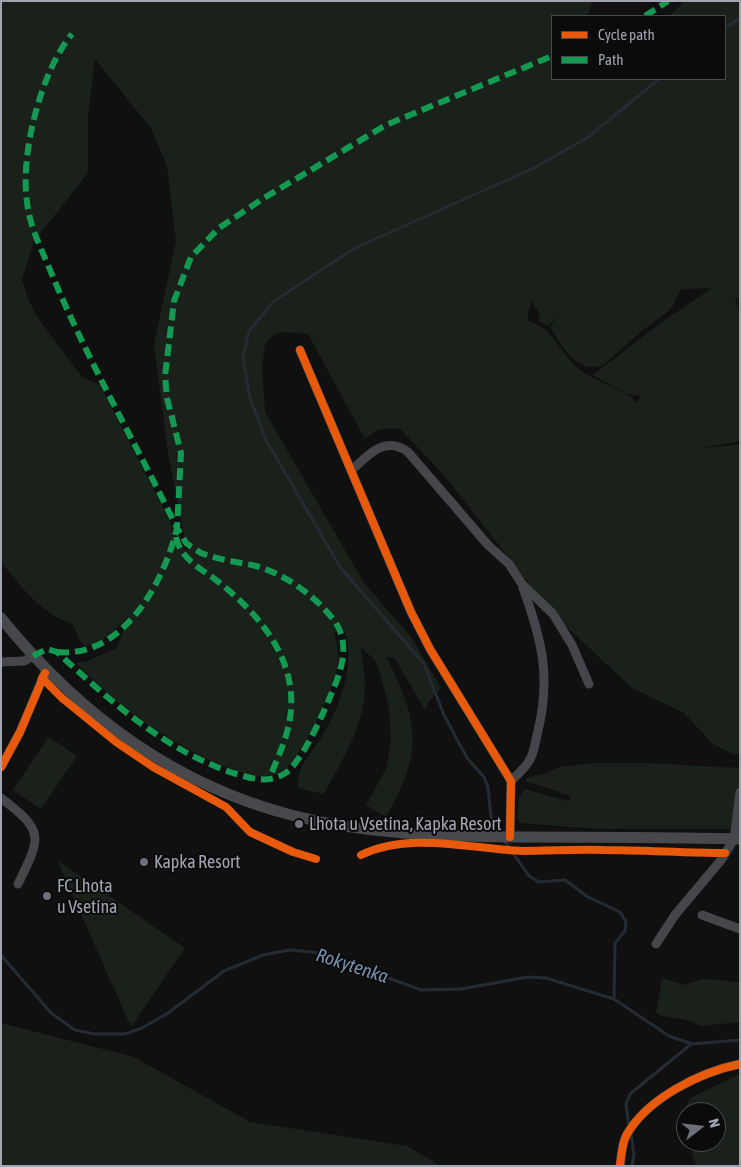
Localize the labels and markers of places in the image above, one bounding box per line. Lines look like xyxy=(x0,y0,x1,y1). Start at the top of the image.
place label: Lhota u Vsetína, Kapka Resort xyxy=(309,813,502,835)
marker: Lhota u Vsetína, Kapka Resort xyxy=(293,818,305,830)
place label: Kapka Resort xyxy=(154,851,240,873)
marker: Kapka Resort xyxy=(138,856,150,868)
place label: FC Lhota u Vsetína xyxy=(57,875,117,918)
marker: FC Lhota u Vsetína xyxy=(41,890,53,902)

